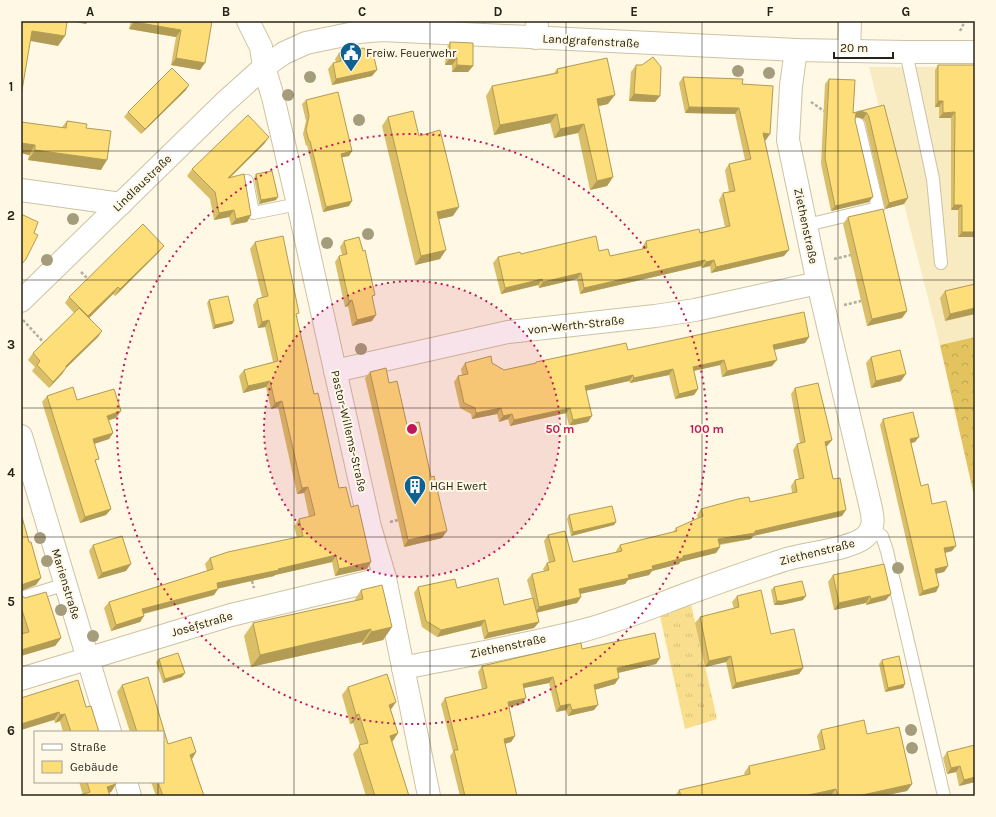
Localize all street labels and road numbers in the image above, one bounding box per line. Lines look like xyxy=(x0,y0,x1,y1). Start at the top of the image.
street label: Landgrafenstraße xyxy=(542,31,640,51)
street label: Lindlaustraße xyxy=(110,152,174,214)
street label: Ziethenstraße xyxy=(791,187,821,265)
street label: von-Werth-Straße xyxy=(527,313,625,337)
street label: Pastor-Willems-Straße xyxy=(328,369,370,493)
street label: Ziethenstraße xyxy=(778,536,856,568)
street label: Marienstraße xyxy=(49,547,83,621)
street label: Josefstraße xyxy=(170,609,234,639)
street label: Ziethenstraße xyxy=(469,631,547,661)

